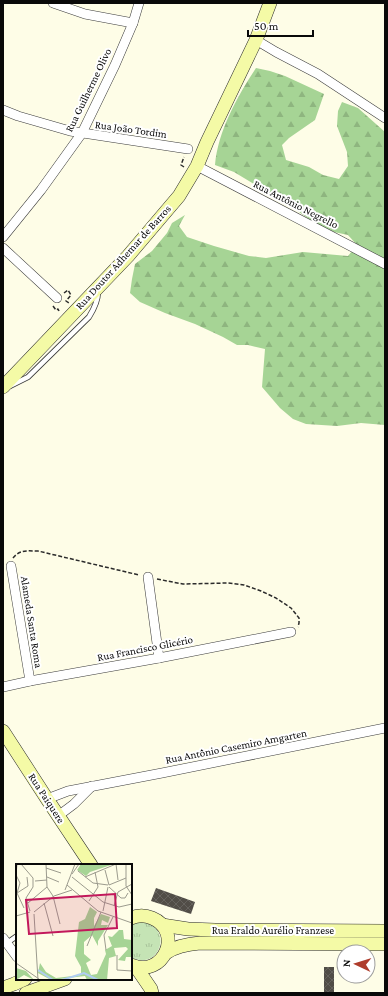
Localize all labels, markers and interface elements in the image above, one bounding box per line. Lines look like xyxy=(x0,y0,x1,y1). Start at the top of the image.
scale bar xyxy=(248,12,313,38)
text: 50 m xyxy=(254,19,279,33)
street label: Rua Guilherme Olivo xyxy=(63,46,114,134)
street label: Rua João Tordim xyxy=(94,118,168,141)
street label: Rua Antônio Negrello xyxy=(251,177,341,232)
street label: Rua Doutor Adhemar de Barros xyxy=(73,202,173,312)
street label: Alameda Santa Roma xyxy=(19,575,45,669)
street label: Rua Francisco Glicério xyxy=(96,633,194,663)
street label: Rua Antônio Casemiro Amgarten xyxy=(164,726,308,767)
street label: Rua Paiquere xyxy=(26,771,68,826)
inset map xyxy=(16,864,132,980)
street label: Rua Eraldo Aurélio Franzese xyxy=(212,924,334,936)
north arrow xyxy=(336,944,376,984)
text: N xyxy=(340,959,352,967)

